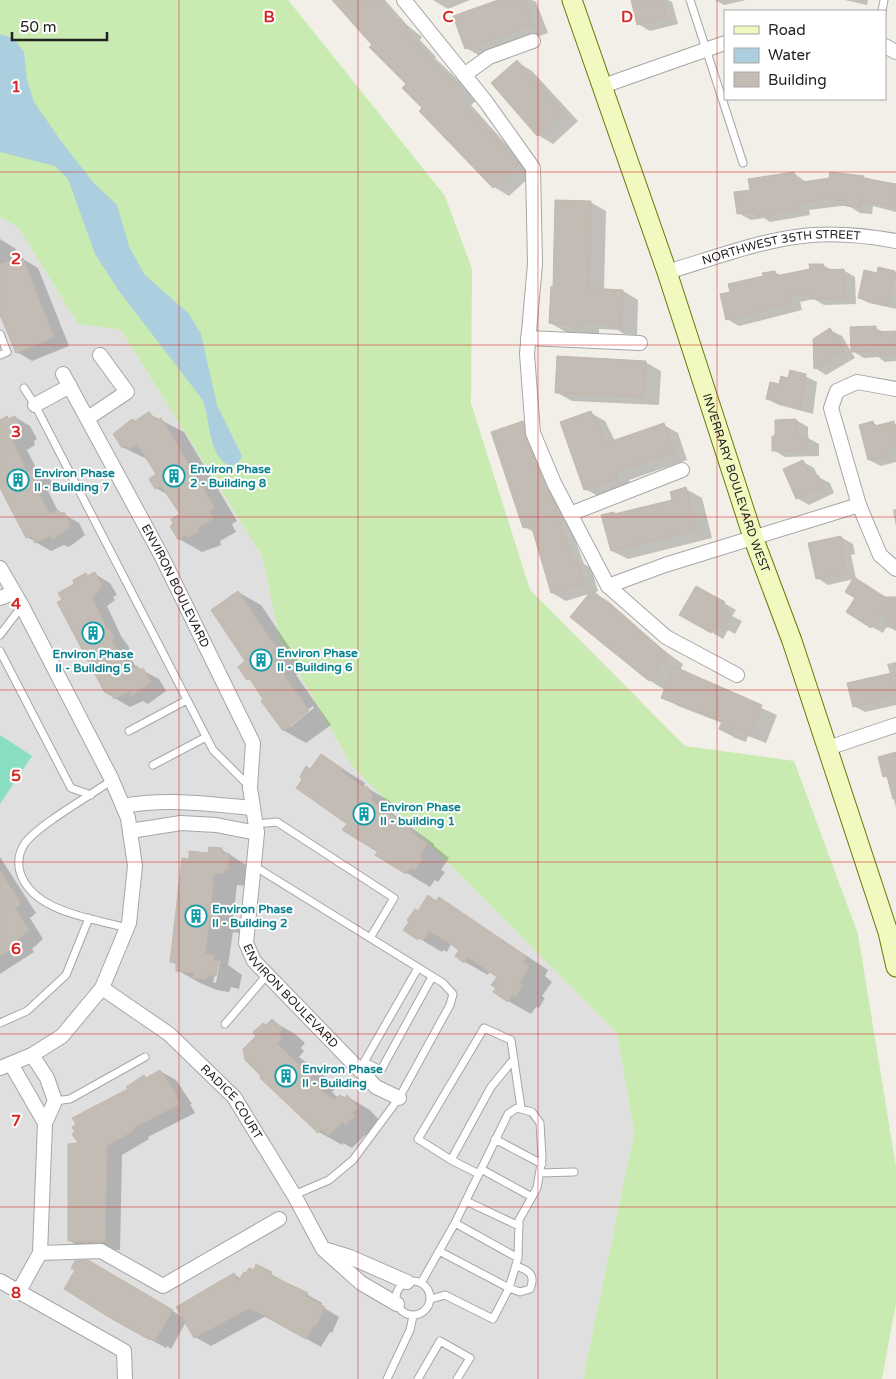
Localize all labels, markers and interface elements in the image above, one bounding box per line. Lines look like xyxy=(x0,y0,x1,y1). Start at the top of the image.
text: B xyxy=(263,7,275,27)
text: C xyxy=(442,7,454,27)
text: D xyxy=(621,7,633,27)
scale bar xyxy=(12,10,108,42)
legend xyxy=(724,10,886,100)
text: 50 m xyxy=(20,18,57,36)
text: Road xyxy=(768,21,806,39)
text: Water xyxy=(768,46,811,64)
text: Building xyxy=(768,71,827,89)
text: 1 xyxy=(11,77,21,97)
street label: NORTHWEST 35TH STREET xyxy=(700,227,862,268)
text: 2 xyxy=(11,249,21,269)
street label: INVERRARY BOULEVARD WEST xyxy=(700,392,773,575)
text: 3 xyxy=(11,422,21,442)
place label: Environ Phase 2 - Building 8 xyxy=(190,462,271,491)
building icon: Environ Phase 2 - Building 8 xyxy=(162,464,186,488)
place label: Environ Phase II - Building 7 xyxy=(34,466,115,495)
building icon: Environ Phase II - Building 7 xyxy=(6,468,30,492)
street label: ENVIRON BOULEVARD xyxy=(139,522,212,650)
text: 4 xyxy=(11,594,21,614)
building icon: Environ Phase II - Building 5 xyxy=(81,621,105,645)
place label: Environ Phase II - Building 6 xyxy=(277,646,358,675)
place label: Environ Phase II - Building 5 xyxy=(53,647,134,676)
building icon: Environ Phase II - Building 6 xyxy=(249,648,273,672)
text: 5 xyxy=(11,766,21,786)
place label: Environ Phase II - building 1 xyxy=(380,800,461,829)
building icon: Environ Phase II - building 1 xyxy=(352,802,376,826)
place label: Environ Phase II - Building 2 xyxy=(212,902,293,931)
building icon: Environ Phase II - Building 2 xyxy=(184,904,208,928)
text: 6 xyxy=(11,939,21,959)
street label: ENVIRON BOULEVARD xyxy=(240,942,341,1051)
street label: RADICE COURT xyxy=(198,1062,265,1142)
place label: Environ Phase II - Building xyxy=(302,1062,383,1091)
building icon: Environ Phase II - Building xyxy=(274,1064,298,1088)
text: 7 xyxy=(11,1111,21,1131)
text: 8 xyxy=(11,1283,21,1303)

